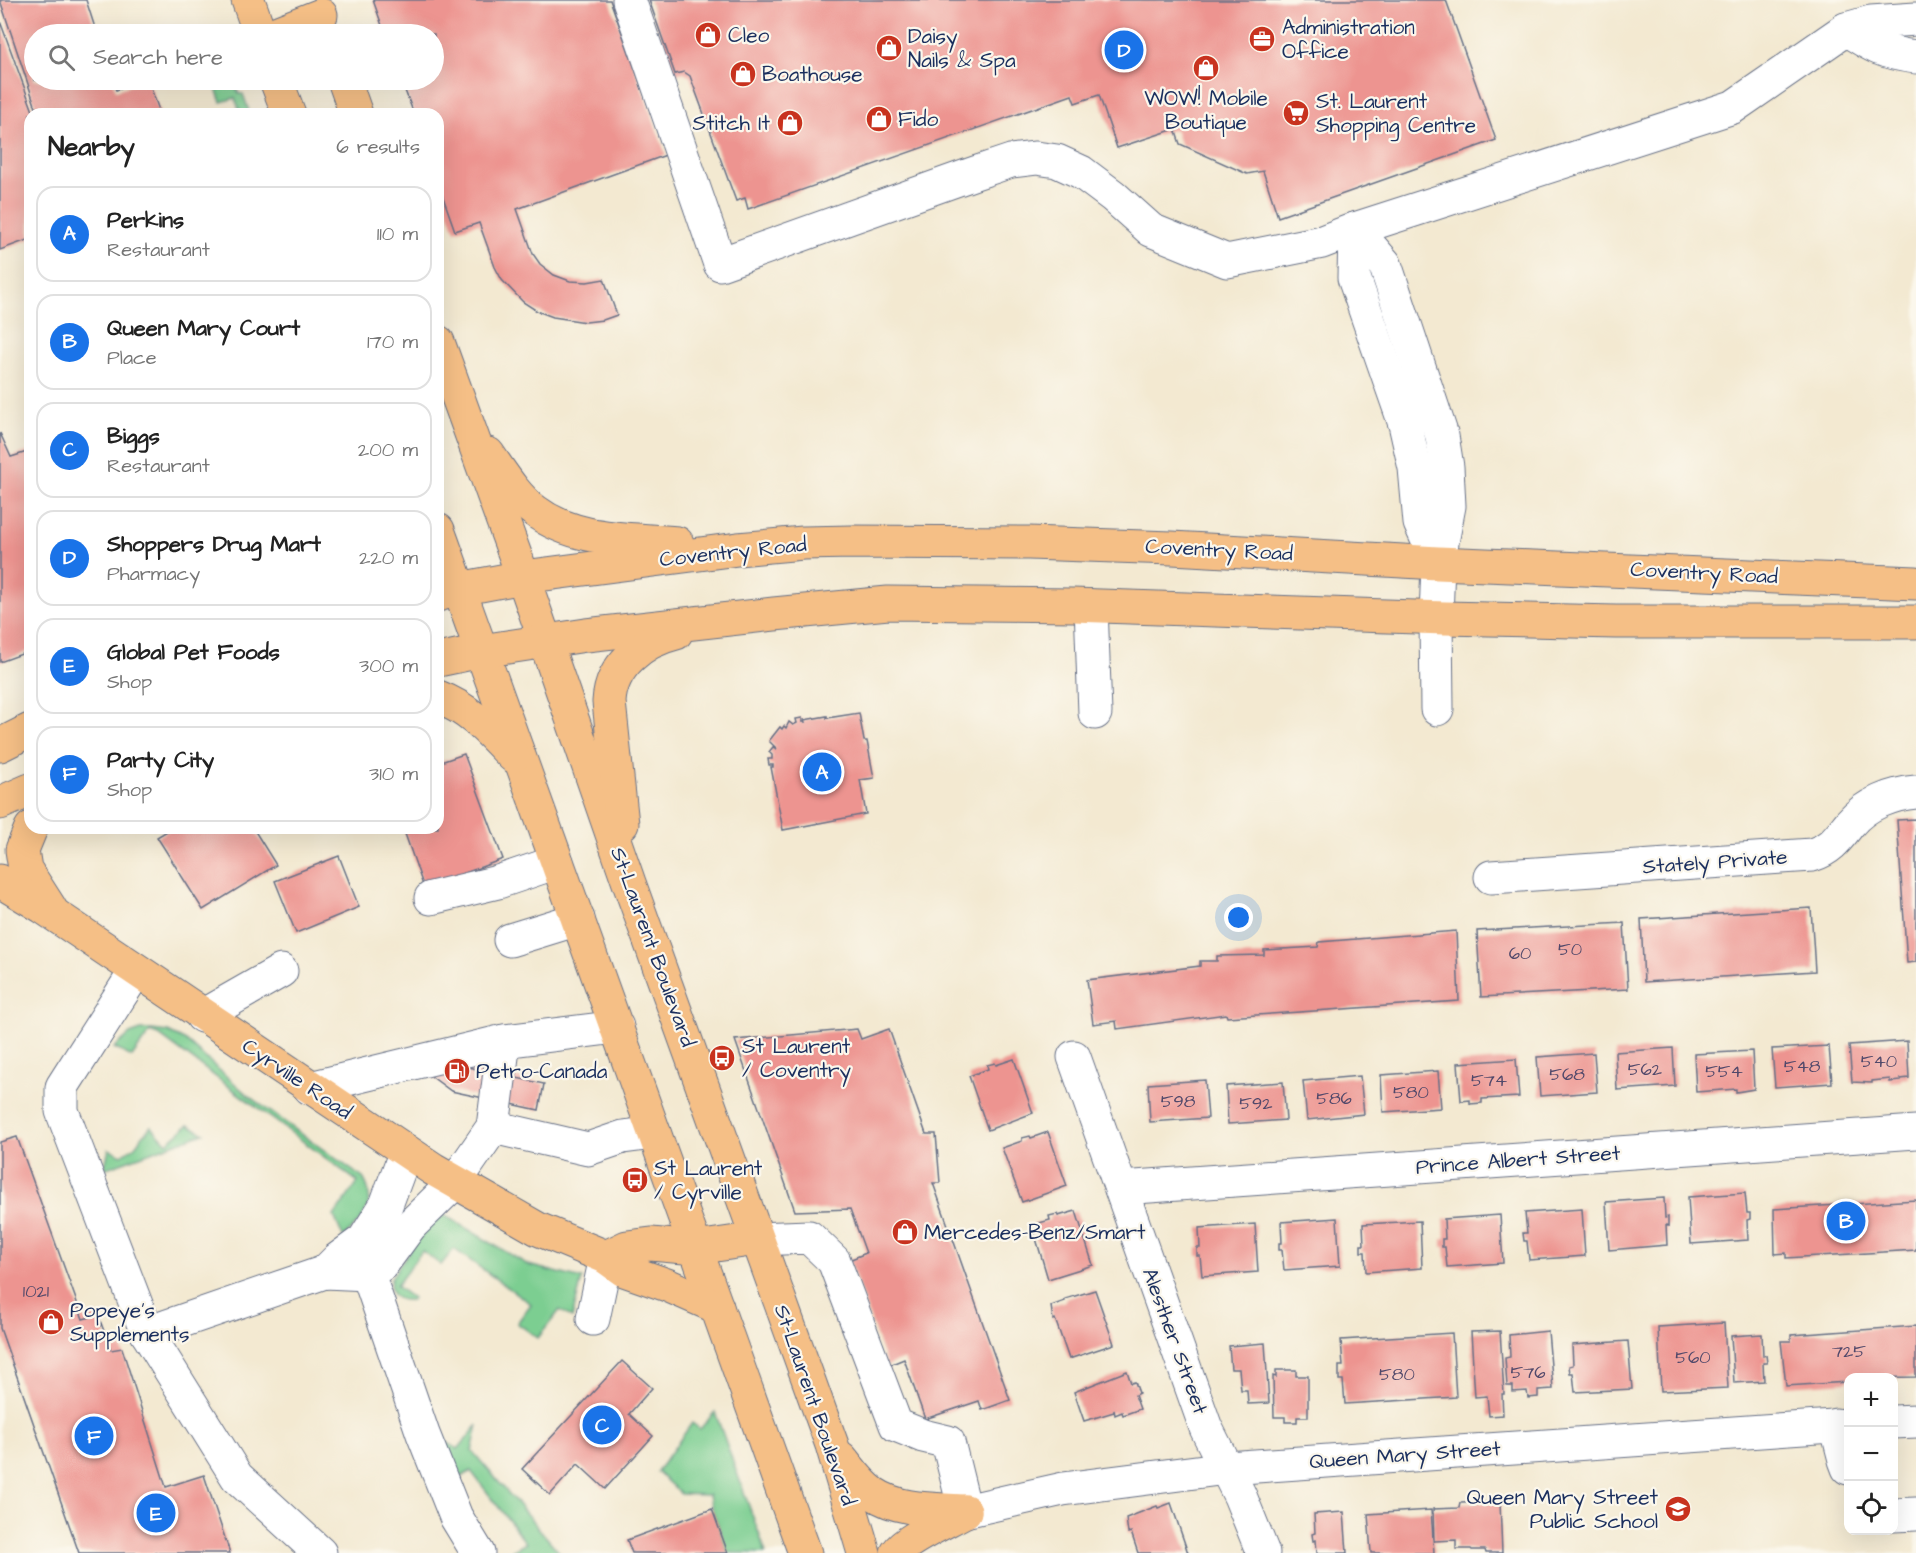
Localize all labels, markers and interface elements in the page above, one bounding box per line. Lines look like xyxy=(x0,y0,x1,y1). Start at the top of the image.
place label: Administration Office xyxy=(1282,13,1415,66)
shop icon: Cleo xyxy=(693,20,723,50)
place label: Cleo xyxy=(728,21,770,50)
place label: Daisy Nails & Spa xyxy=(908,22,1016,76)
search box xyxy=(24,24,444,90)
office icon: Administration Office xyxy=(1247,24,1277,54)
pin: D xyxy=(1104,28,1144,72)
shop icon: Daisy Nails & Spa xyxy=(874,33,904,63)
icon: search xyxy=(45,41,78,74)
text: Search here xyxy=(93,42,223,73)
shop icon: WOW! Mobile Boutique xyxy=(1191,53,1221,83)
shop icon: Boathouse xyxy=(728,59,758,89)
place label: Boathouse xyxy=(762,60,863,89)
place label: WOW! Mobile Boutique xyxy=(1144,84,1268,137)
place label: St. Laurent Shopping Centre xyxy=(1316,87,1476,142)
supermarket icon: St. Laurent Shopping Centre xyxy=(1281,98,1311,128)
shop icon: Fido xyxy=(864,104,894,134)
place label: Fido xyxy=(898,105,938,134)
shop icon: Stitch It xyxy=(775,108,805,138)
place label: Stitch It xyxy=(693,109,771,138)
text: Nearby xyxy=(48,129,135,165)
text: 6 results xyxy=(336,133,420,161)
text: Perkins xyxy=(107,205,184,236)
text: A xyxy=(63,220,76,248)
text: 110 m xyxy=(377,220,418,248)
text: Restaurant xyxy=(107,236,210,264)
text: Queen Mary Court xyxy=(107,313,300,344)
text: B xyxy=(62,328,77,356)
text: 170 m xyxy=(367,328,418,356)
text: Place xyxy=(107,344,157,372)
text: Biggs xyxy=(107,421,160,452)
text: C xyxy=(62,436,77,464)
text: 200 m xyxy=(358,436,418,464)
text: Restaurant xyxy=(107,452,210,480)
text: Shoppers Drug Mart xyxy=(107,529,321,560)
street label: Coventry Road xyxy=(658,530,808,576)
street label: Coventry Road xyxy=(1144,532,1294,570)
text: D xyxy=(63,544,76,572)
text: 220 m xyxy=(359,544,418,572)
street label: Coventry Road xyxy=(1629,555,1779,593)
text: Pharmacy xyxy=(107,560,200,588)
text: Global Pet Foods xyxy=(107,637,280,668)
text: E xyxy=(64,652,75,680)
text: 300 m xyxy=(359,652,418,680)
text: Shop xyxy=(107,668,152,696)
text: Party City xyxy=(107,745,214,776)
pin: A xyxy=(802,750,842,794)
text: F xyxy=(63,760,76,788)
text: 310 m xyxy=(369,760,418,788)
text: Shop xyxy=(107,776,152,804)
street label: Stately Private xyxy=(1641,842,1789,884)
street label: St-Laurent Boulevard xyxy=(603,843,703,1051)
your location xyxy=(1224,903,1253,932)
house number: 50 xyxy=(1558,937,1582,962)
house number: 60 xyxy=(1509,941,1531,966)
street label: Cyrville Road xyxy=(235,1032,358,1128)
place label: St Laurent / Coventry xyxy=(742,1032,851,1087)
bus stop icon: St Laurent / Coventry xyxy=(707,1043,737,1073)
house number: 540 xyxy=(1861,1049,1897,1074)
house number: 548 xyxy=(1784,1054,1821,1079)
fuel station icon: Petro-Canada xyxy=(442,1056,472,1086)
place label: Petro-Canada xyxy=(476,1057,608,1086)
house number: 562 xyxy=(1628,1057,1663,1082)
house number: 554 xyxy=(1705,1059,1743,1084)
house number: 568 xyxy=(1549,1062,1585,1087)
house number: 574 xyxy=(1471,1068,1507,1093)
house number: 580 xyxy=(1393,1080,1429,1105)
house number: 586 xyxy=(1316,1086,1352,1111)
house number: 598 xyxy=(1161,1089,1196,1114)
house number: 592 xyxy=(1239,1091,1273,1116)
street label: Prince Albert Street xyxy=(1415,1138,1622,1182)
place label: St Laurent / Cyrville xyxy=(654,1154,763,1209)
bus stop icon: St Laurent / Cyrville xyxy=(620,1165,650,1195)
pin: B xyxy=(1826,1198,1866,1244)
shop icon: Mercedes-Benz/Smart xyxy=(890,1217,920,1247)
place label: Mercedes-Benz/Smart xyxy=(924,1218,1146,1247)
street label: Alesther Street xyxy=(1135,1264,1215,1419)
house number: 1021 xyxy=(23,1279,49,1304)
place label: Popeye's Supplements xyxy=(70,1296,189,1350)
street label: St-Laurent Boulevard xyxy=(767,1301,863,1510)
shop icon: Popeye's Supplements xyxy=(36,1307,66,1337)
house number: 725 xyxy=(1832,1339,1866,1364)
house number: 560 xyxy=(1675,1345,1711,1370)
house number: 576 xyxy=(1510,1360,1546,1385)
house number: 580 xyxy=(1379,1362,1415,1387)
map controls xyxy=(1844,1373,1898,1535)
button: + xyxy=(1844,1373,1898,1427)
pin: C xyxy=(582,1402,622,1448)
pin: F xyxy=(74,1414,113,1458)
button: − xyxy=(1844,1427,1898,1481)
street label: Queen Mary Street xyxy=(1308,1434,1502,1478)
button: locate xyxy=(1844,1481,1898,1535)
place label: Queen Mary Street Public School xyxy=(1466,1483,1659,1536)
pin: E xyxy=(136,1490,176,1536)
school or university icon: Queen Mary Street Public School xyxy=(1663,1494,1693,1524)

